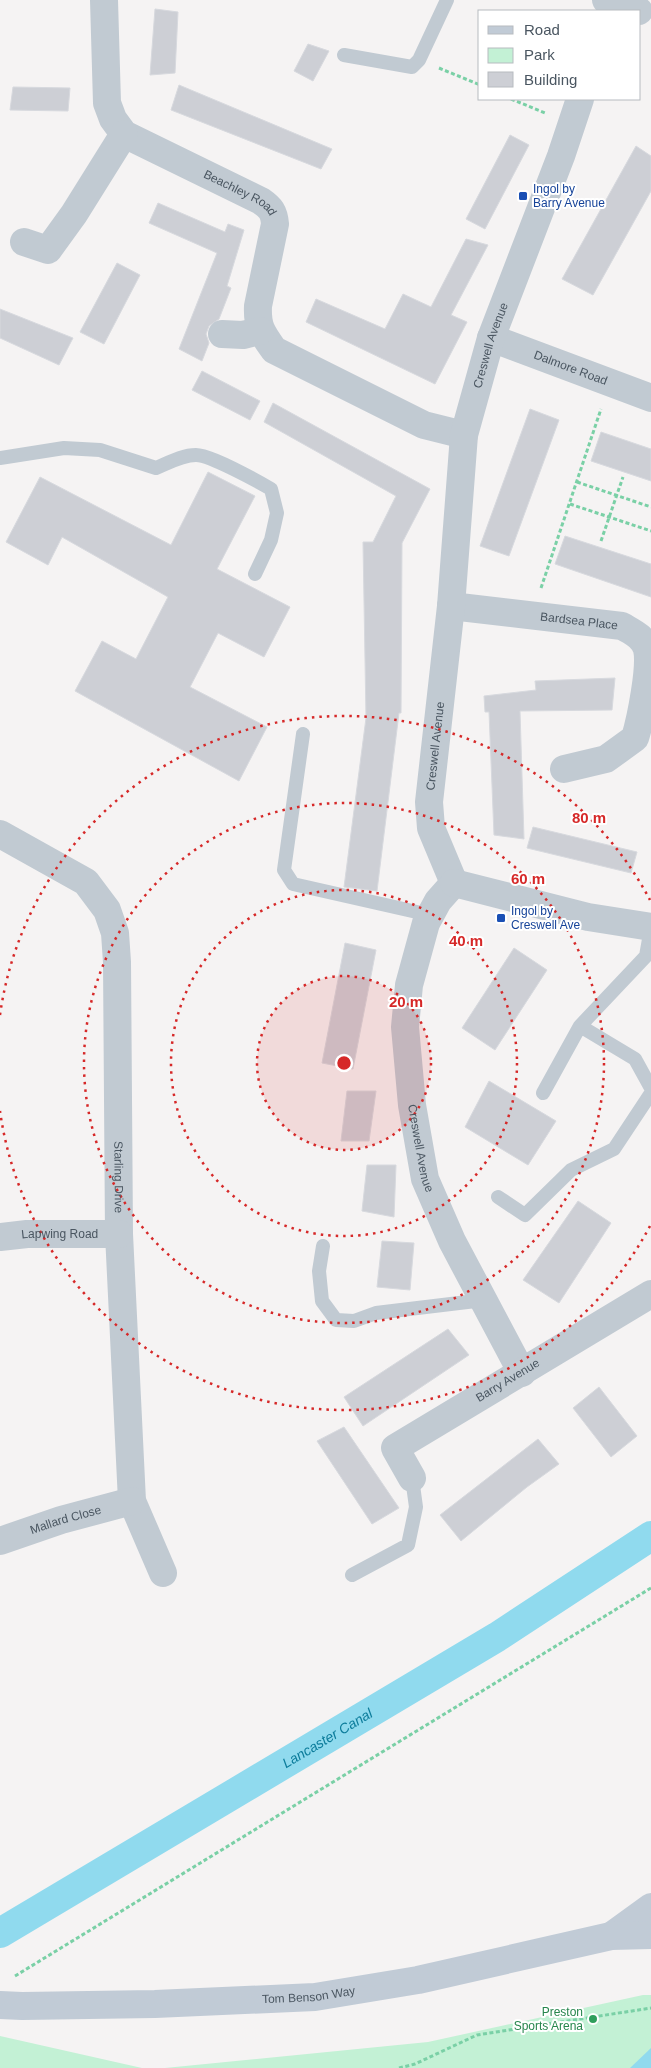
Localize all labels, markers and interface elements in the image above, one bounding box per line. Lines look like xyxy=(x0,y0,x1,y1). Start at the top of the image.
legend xyxy=(478,10,641,100)
text: Road xyxy=(524,21,560,38)
text: Park xyxy=(524,46,555,63)
text: Building xyxy=(524,71,577,88)
street label: Beachley Road xyxy=(201,167,280,218)
place label: Ingol by Barry Avenue xyxy=(533,182,605,210)
marker: Ingol by Barry Avenue xyxy=(517,190,529,202)
street label: Creswell Avenue xyxy=(470,300,511,390)
street label: Dalmore Road xyxy=(532,348,609,388)
street label: Bardsea Place xyxy=(539,609,619,633)
street label: Creswell Avenue xyxy=(423,701,447,791)
text: 80 m xyxy=(572,809,606,826)
text: 60 m xyxy=(511,870,545,887)
place label: Ingol by Creswell Ave xyxy=(511,904,580,932)
marker: Ingol by Creswell Ave xyxy=(495,912,507,924)
text: 40 m xyxy=(449,932,483,949)
text: 20 m xyxy=(389,993,423,1010)
centre of rings xyxy=(335,1054,353,1072)
street label: Creswell Avenue xyxy=(405,1103,437,1195)
street label: Starling Drive xyxy=(111,1141,126,1214)
street label: Lapwing Road xyxy=(21,1227,98,1242)
street label: Barry Avenue xyxy=(473,1356,542,1405)
street label: Mallard Close xyxy=(28,1503,103,1537)
water label: Lancaster Canal xyxy=(279,1705,376,1771)
street label: Tom Benson Way xyxy=(262,1983,356,2006)
place label: Preston Sports Arena xyxy=(514,2005,583,2033)
marker: Preston Sports Arena xyxy=(587,2013,599,2025)

